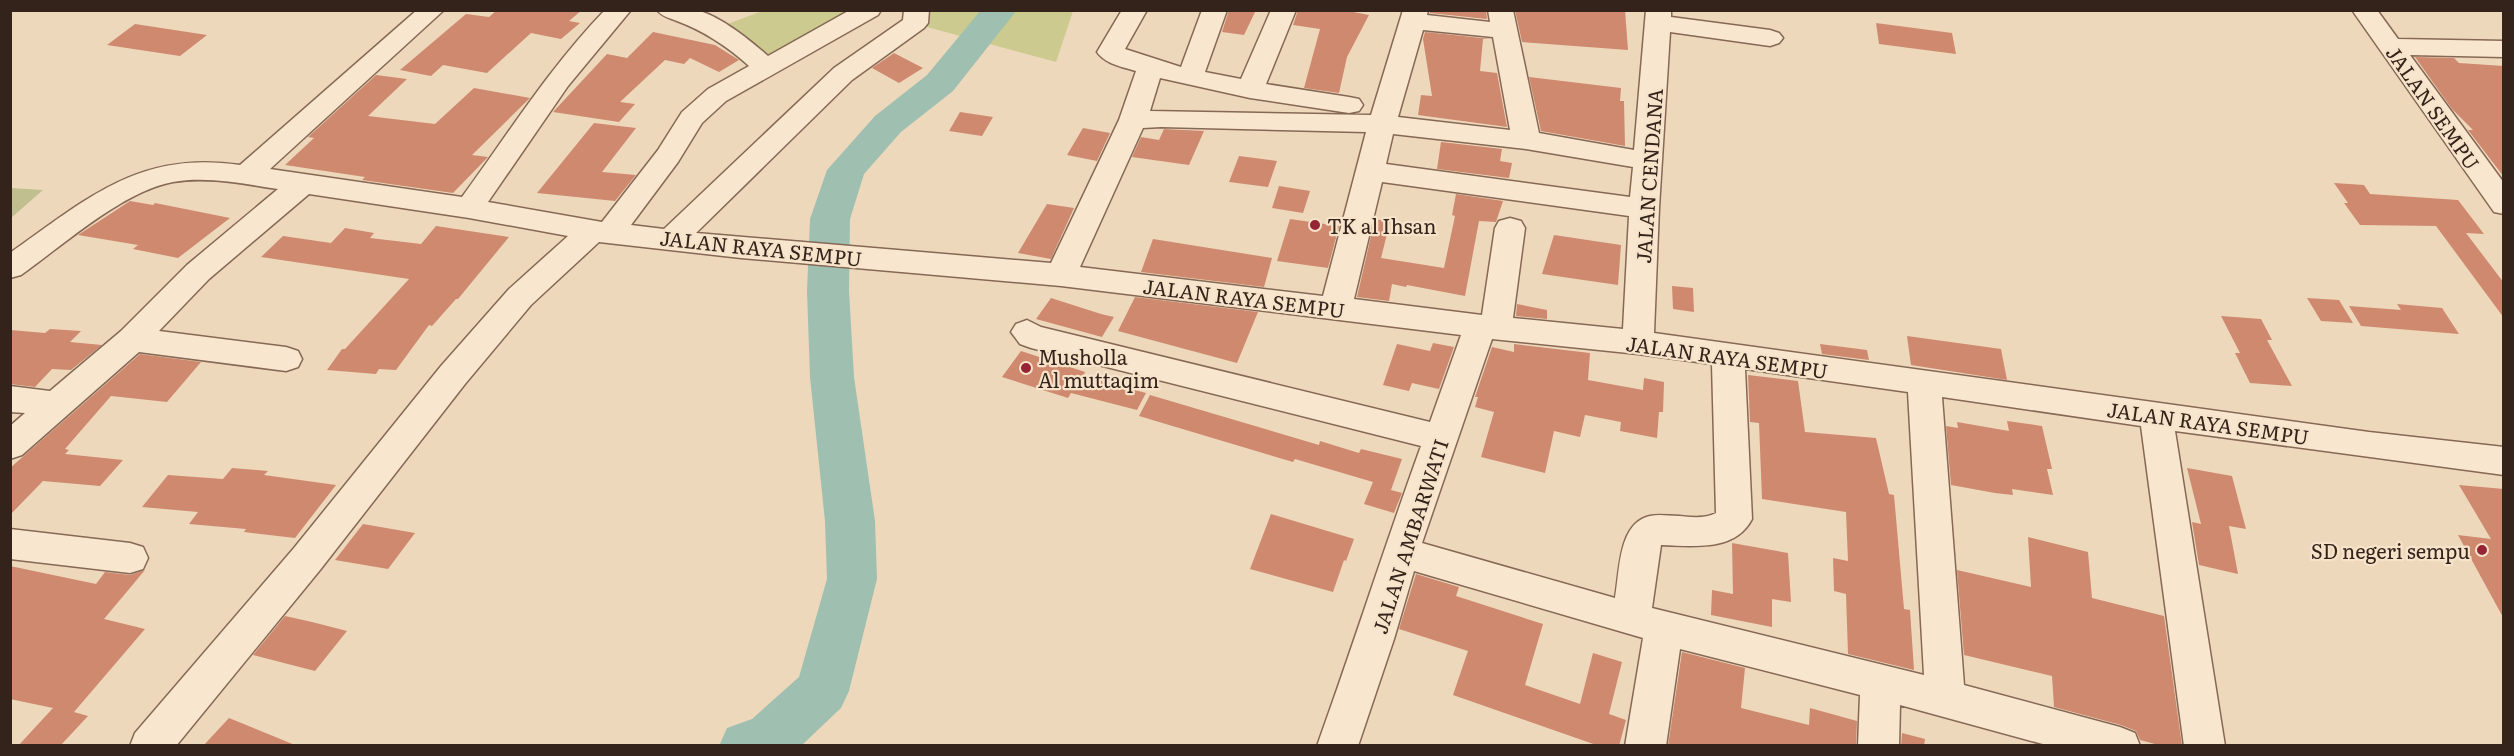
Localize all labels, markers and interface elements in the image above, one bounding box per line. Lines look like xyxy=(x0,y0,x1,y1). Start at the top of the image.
street label: JALAN SEMPU xyxy=(2380,39,2488,175)
street label: JALAN CENDANA xyxy=(1627,87,1669,265)
place label: TK al Ihsan xyxy=(1327,210,1436,240)
marker: TK al Ihsan xyxy=(1308,218,1322,232)
street label: JALAN RAYA SEMPU xyxy=(658,221,864,273)
street label: JALAN RAYA SEMPU xyxy=(1141,270,1347,324)
street label: JALAN RAYA SEMPU xyxy=(1624,327,1830,385)
place label: Musholla Al muttaqim xyxy=(1038,341,1159,394)
marker: Musholla Al muttaqim xyxy=(1019,361,1033,375)
street label: JALAN RAYA SEMPU xyxy=(2105,393,2311,451)
street label: JALAN AMBARWATI xyxy=(1363,435,1455,637)
place label: SD negeri sempu xyxy=(2311,535,2470,565)
marker: SD negeri sempu xyxy=(2475,543,2489,557)

